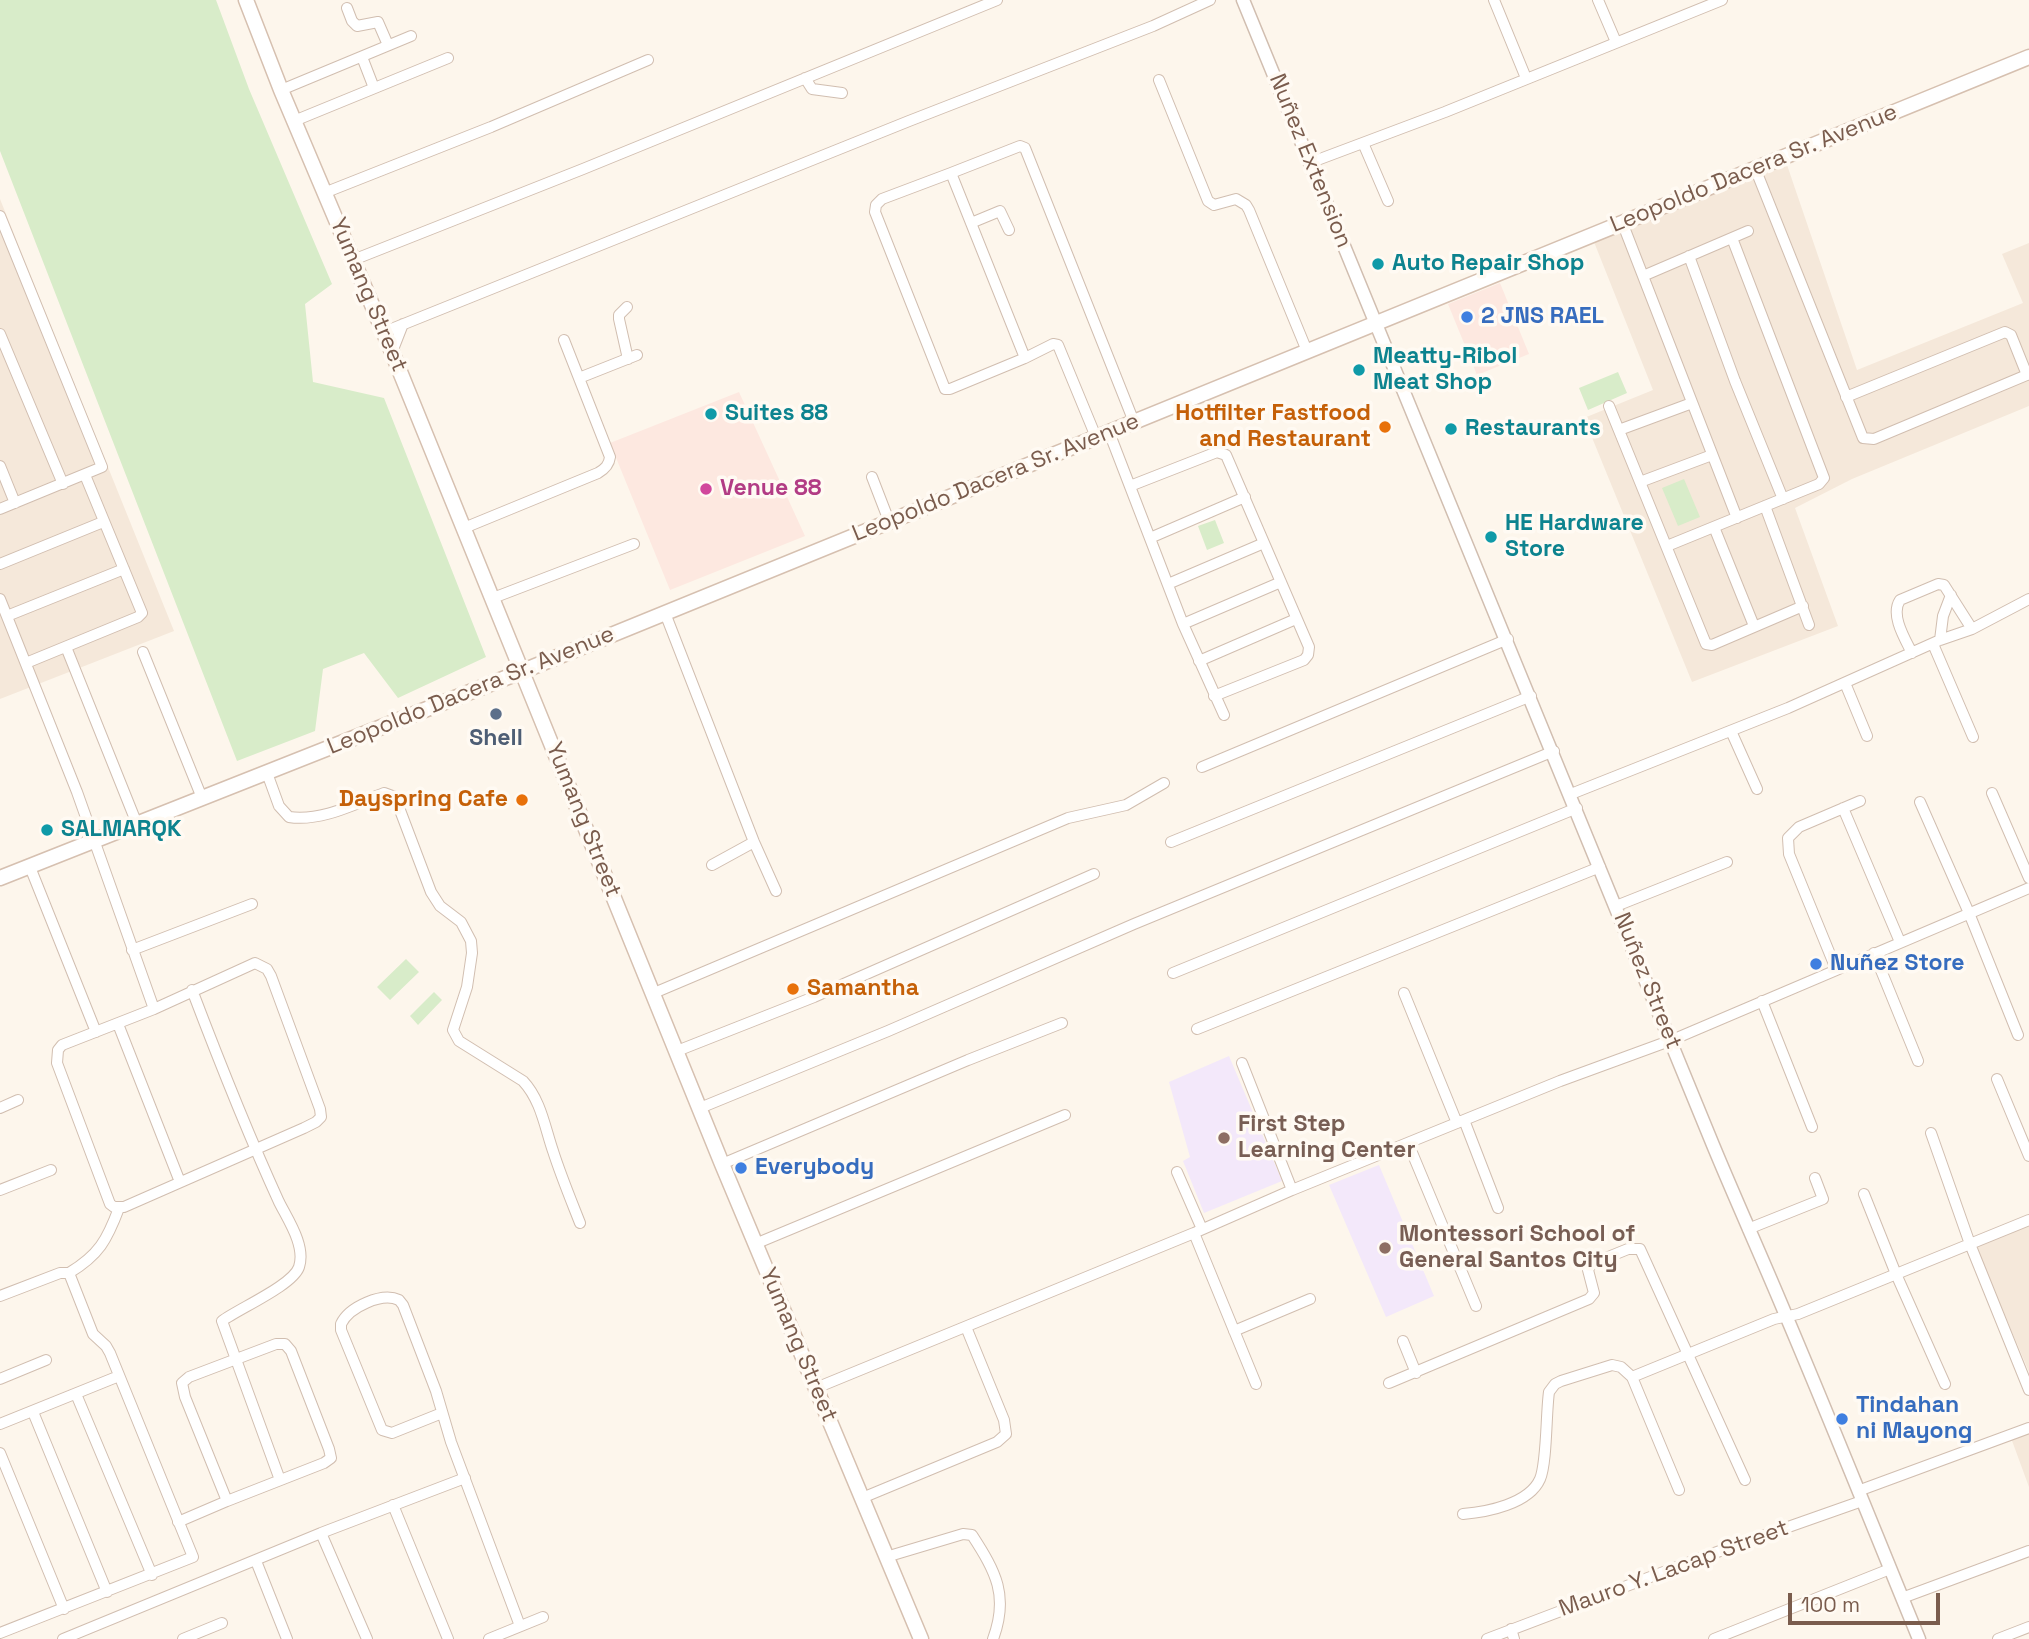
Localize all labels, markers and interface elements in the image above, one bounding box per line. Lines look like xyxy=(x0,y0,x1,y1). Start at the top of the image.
street label: Nuñez Extension xyxy=(1263,70,1357,252)
street label: Leopoldo Dacera Sr. Avenue xyxy=(1606,99,1902,239)
street label: Yumang Street xyxy=(323,214,413,376)
place label: Auto Repair Shop xyxy=(1392,250,1584,278)
marker: Auto Repair Shop xyxy=(1370,256,1386,272)
place label: 2 JNS RAEL xyxy=(1481,303,1604,331)
marker: 2 JNS RAEL xyxy=(1459,309,1475,325)
place label: Meatty-Ribol Meat Shop xyxy=(1373,343,1517,397)
marker: Meatty-Ribol Meat Shop xyxy=(1351,362,1367,378)
place label: Suites 88 xyxy=(725,400,828,428)
place label: Hotfilter Fastfood and Restaurant xyxy=(1175,400,1371,454)
marker: Suites 88 xyxy=(703,406,719,422)
street label: Leopoldo Dacera Sr. Avenue xyxy=(848,408,1144,548)
place label: Restaurants xyxy=(1465,415,1601,443)
marker: Hotfilter Fastfood and Restaurant xyxy=(1377,419,1393,435)
marker: Restaurants xyxy=(1443,421,1459,437)
place label: Venue 88 xyxy=(720,475,822,503)
marker: Venue 88 xyxy=(698,481,714,497)
place label: HE Hardware Store xyxy=(1505,510,1644,564)
marker: HE Hardware Store xyxy=(1483,529,1499,545)
street label: Leopoldo Dacera Sr. Avenue xyxy=(323,621,619,761)
marker: Shell xyxy=(488,706,504,722)
place label: Shell xyxy=(469,725,523,753)
street label: Yumang Street xyxy=(539,739,627,901)
place label: Dayspring Cafe xyxy=(339,786,508,814)
marker: Dayspring Cafe xyxy=(514,792,530,808)
place label: SALMARQK xyxy=(61,816,181,844)
marker: SALMARQK xyxy=(39,822,55,838)
street label: Nuñez Street xyxy=(1607,909,1687,1053)
place label: Nuñez Store xyxy=(1830,950,1965,978)
marker: Nuñez Store xyxy=(1808,956,1824,972)
place label: Samantha xyxy=(807,975,919,1003)
marker: Samantha xyxy=(785,981,801,997)
place label: First Step Learning Center xyxy=(1238,1111,1415,1165)
marker: First Step Learning Center xyxy=(1216,1130,1232,1146)
place label: Everybody xyxy=(755,1154,874,1182)
marker: Everybody xyxy=(733,1160,749,1176)
place label: Montessori School of General Santos City xyxy=(1399,1221,1635,1275)
marker: Montessori School of General Santos City xyxy=(1377,1240,1393,1256)
street label: Yumang Street xyxy=(753,1264,843,1426)
place label: Tindahan ni Mayong xyxy=(1856,1392,1972,1446)
marker: Tindahan ni Mayong xyxy=(1834,1411,1850,1427)
street label: Mauro Y. Lacap Street xyxy=(1555,1515,1793,1623)
scale bar xyxy=(1791,1580,1943,1624)
text: 100 m xyxy=(1801,1591,1860,1618)

